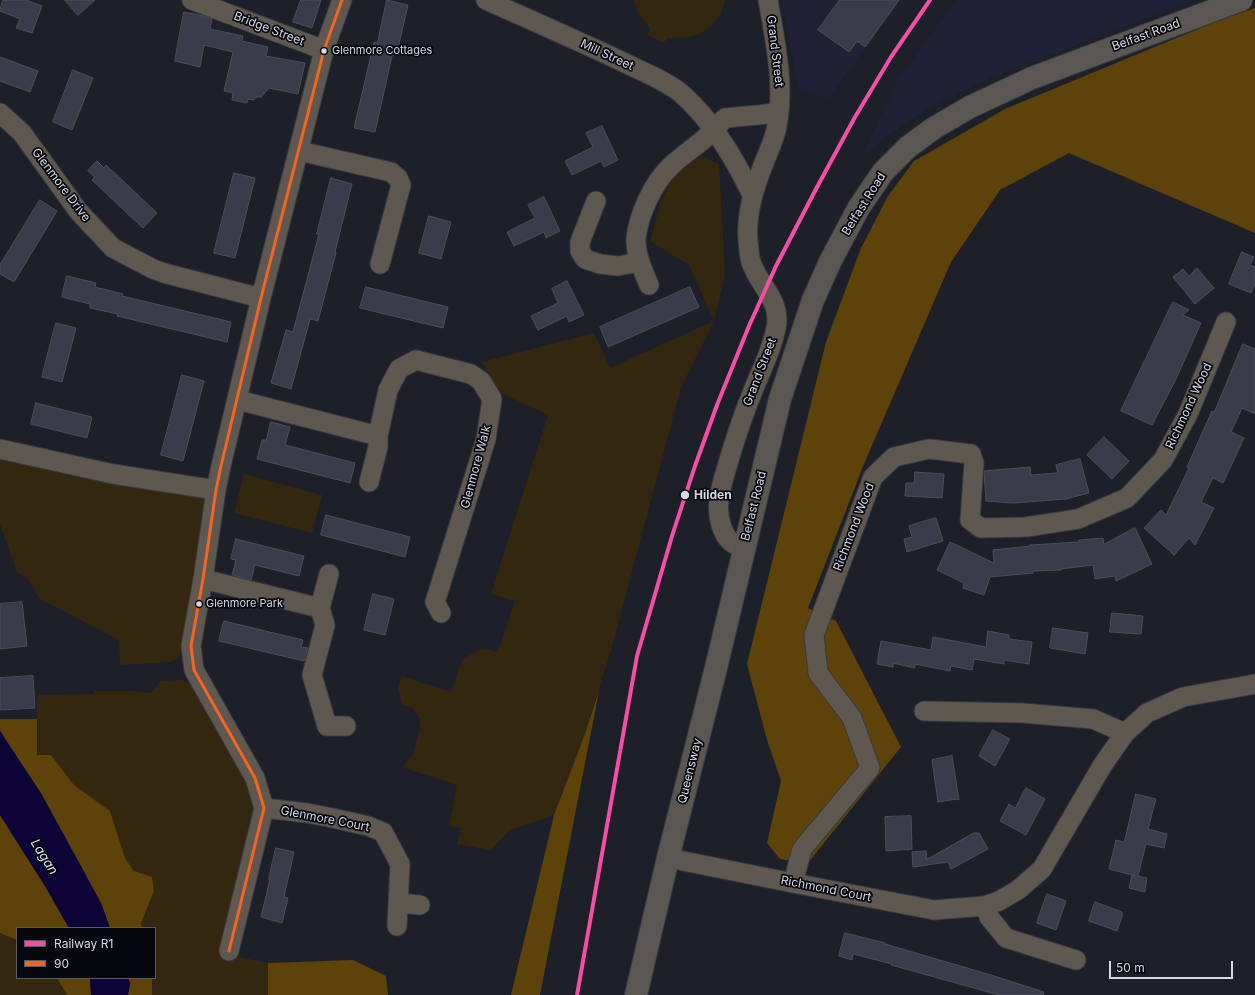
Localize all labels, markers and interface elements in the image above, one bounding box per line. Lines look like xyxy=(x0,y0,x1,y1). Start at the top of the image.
street label: Bridge Street xyxy=(232,9,306,49)
street label: Grand Street xyxy=(763,14,787,88)
street label: Belfast Road xyxy=(1110,16,1182,54)
street label: Mill Street xyxy=(578,36,636,74)
place label: Glenmore Cottages xyxy=(332,44,432,58)
marker: Glenmore Cottages xyxy=(319,46,329,56)
street label: Glenmore Drive xyxy=(29,145,93,225)
street label: Belfast Road xyxy=(839,170,889,238)
street label: Grand Street xyxy=(740,336,780,408)
street label: Richmond Wood xyxy=(1163,361,1215,451)
street label: Glenmore Walk xyxy=(458,424,494,510)
street label: Belfast Road xyxy=(738,470,770,542)
street label: Richmond Wood xyxy=(831,481,877,573)
place label: Hilden xyxy=(694,488,732,502)
marker: Hilden xyxy=(679,489,691,501)
place label: Glenmore Park xyxy=(206,597,283,611)
marker: Glenmore Park xyxy=(194,599,204,609)
street label: Queensway xyxy=(675,737,705,805)
street label: Glenmore Court xyxy=(279,803,371,835)
water label: Lagan xyxy=(27,836,61,878)
street label: Richmond Court xyxy=(780,873,872,905)
legend xyxy=(16,927,156,979)
text: Railway R1 xyxy=(54,936,113,951)
scale bar xyxy=(1111,953,1235,979)
text: 90 xyxy=(54,956,69,971)
text: 50 m xyxy=(1116,960,1145,975)

